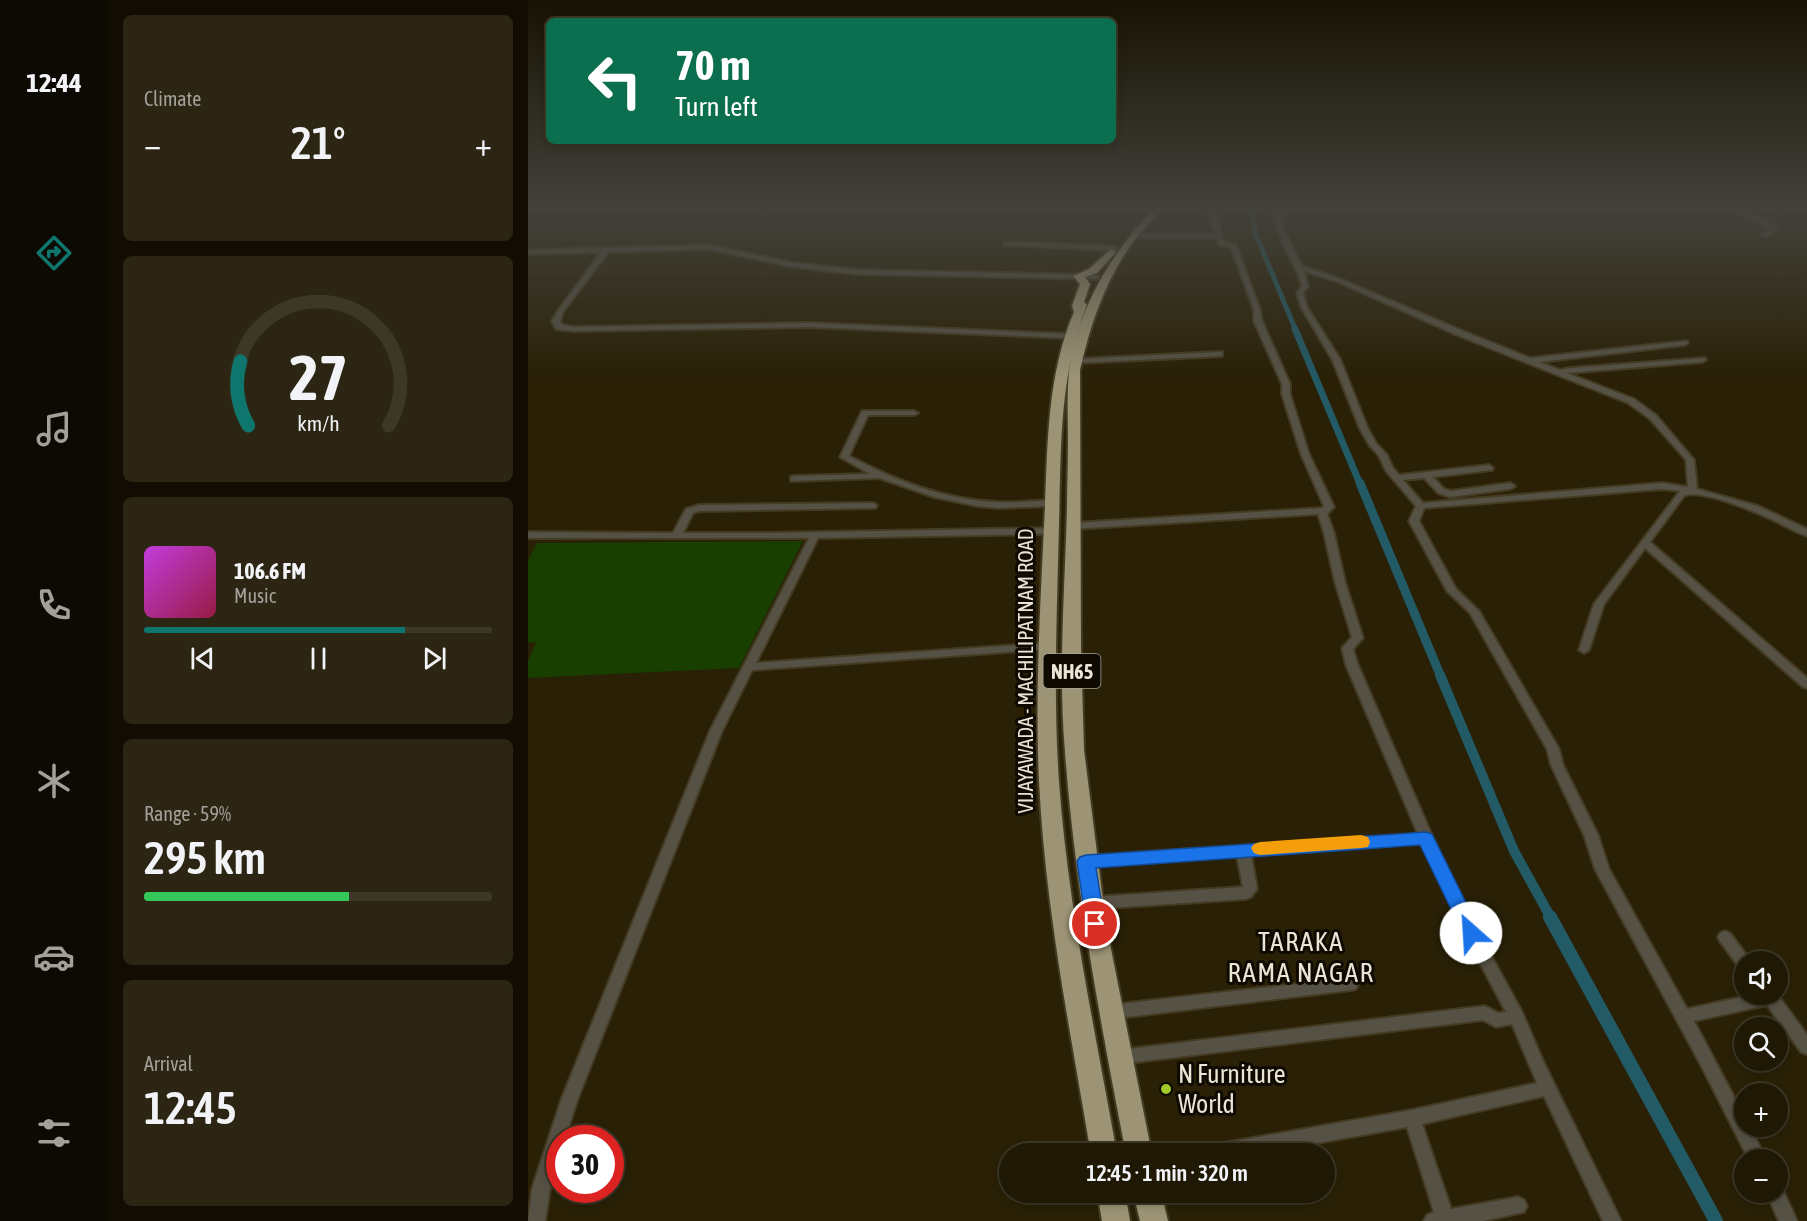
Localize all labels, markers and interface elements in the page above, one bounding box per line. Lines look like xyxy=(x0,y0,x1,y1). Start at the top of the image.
text: 70 m xyxy=(675,41,750,89)
icon: left xyxy=(576,42,654,120)
text: 12:44 xyxy=(26,67,82,98)
text: Climate xyxy=(144,87,201,110)
text: Turn left xyxy=(675,91,758,122)
text: 21° xyxy=(291,117,345,169)
text: − xyxy=(144,125,161,163)
text: + xyxy=(475,125,492,163)
icon: directions xyxy=(33,232,75,274)
text: 27 xyxy=(289,342,347,413)
icon: music xyxy=(33,408,75,450)
text: km/h xyxy=(297,412,339,437)
street label: VIJAYAWADA - MACHILIPATNAM ROAD xyxy=(1013,528,1037,814)
text: 106.6 FM xyxy=(234,558,306,584)
icon: phone xyxy=(33,584,75,626)
text: Music xyxy=(234,584,276,607)
icon: previous xyxy=(186,642,219,675)
icon: pause xyxy=(302,642,335,675)
icon: next xyxy=(418,642,451,675)
road number: NH65 xyxy=(1044,654,1100,688)
icon: climate xyxy=(33,760,75,802)
text: Range · 59% xyxy=(144,802,231,825)
text: 295 km xyxy=(144,832,266,884)
pin xyxy=(1069,898,1120,949)
position arrow xyxy=(1439,901,1503,965)
icon: arrive xyxy=(1078,907,1111,940)
district label: TARAKA RAMA NAGAR xyxy=(1228,926,1374,988)
icon: car xyxy=(33,936,75,978)
map controls xyxy=(1734,951,1788,1203)
button: sound xyxy=(1734,951,1788,1005)
button: search xyxy=(1734,1017,1788,1071)
text: Arrival xyxy=(144,1052,193,1075)
place label: N Furniture World xyxy=(1178,1059,1285,1119)
text: 12:45 xyxy=(144,1082,237,1134)
marker: N Furniture World xyxy=(1159,1082,1173,1096)
button: + xyxy=(1734,1083,1788,1137)
icon: filters xyxy=(33,1112,75,1154)
speed limit sign: 30 xyxy=(546,1125,624,1203)
button: − xyxy=(1734,1149,1788,1203)
text: 12:45 · 1 min · 320 m xyxy=(1086,1160,1248,1186)

